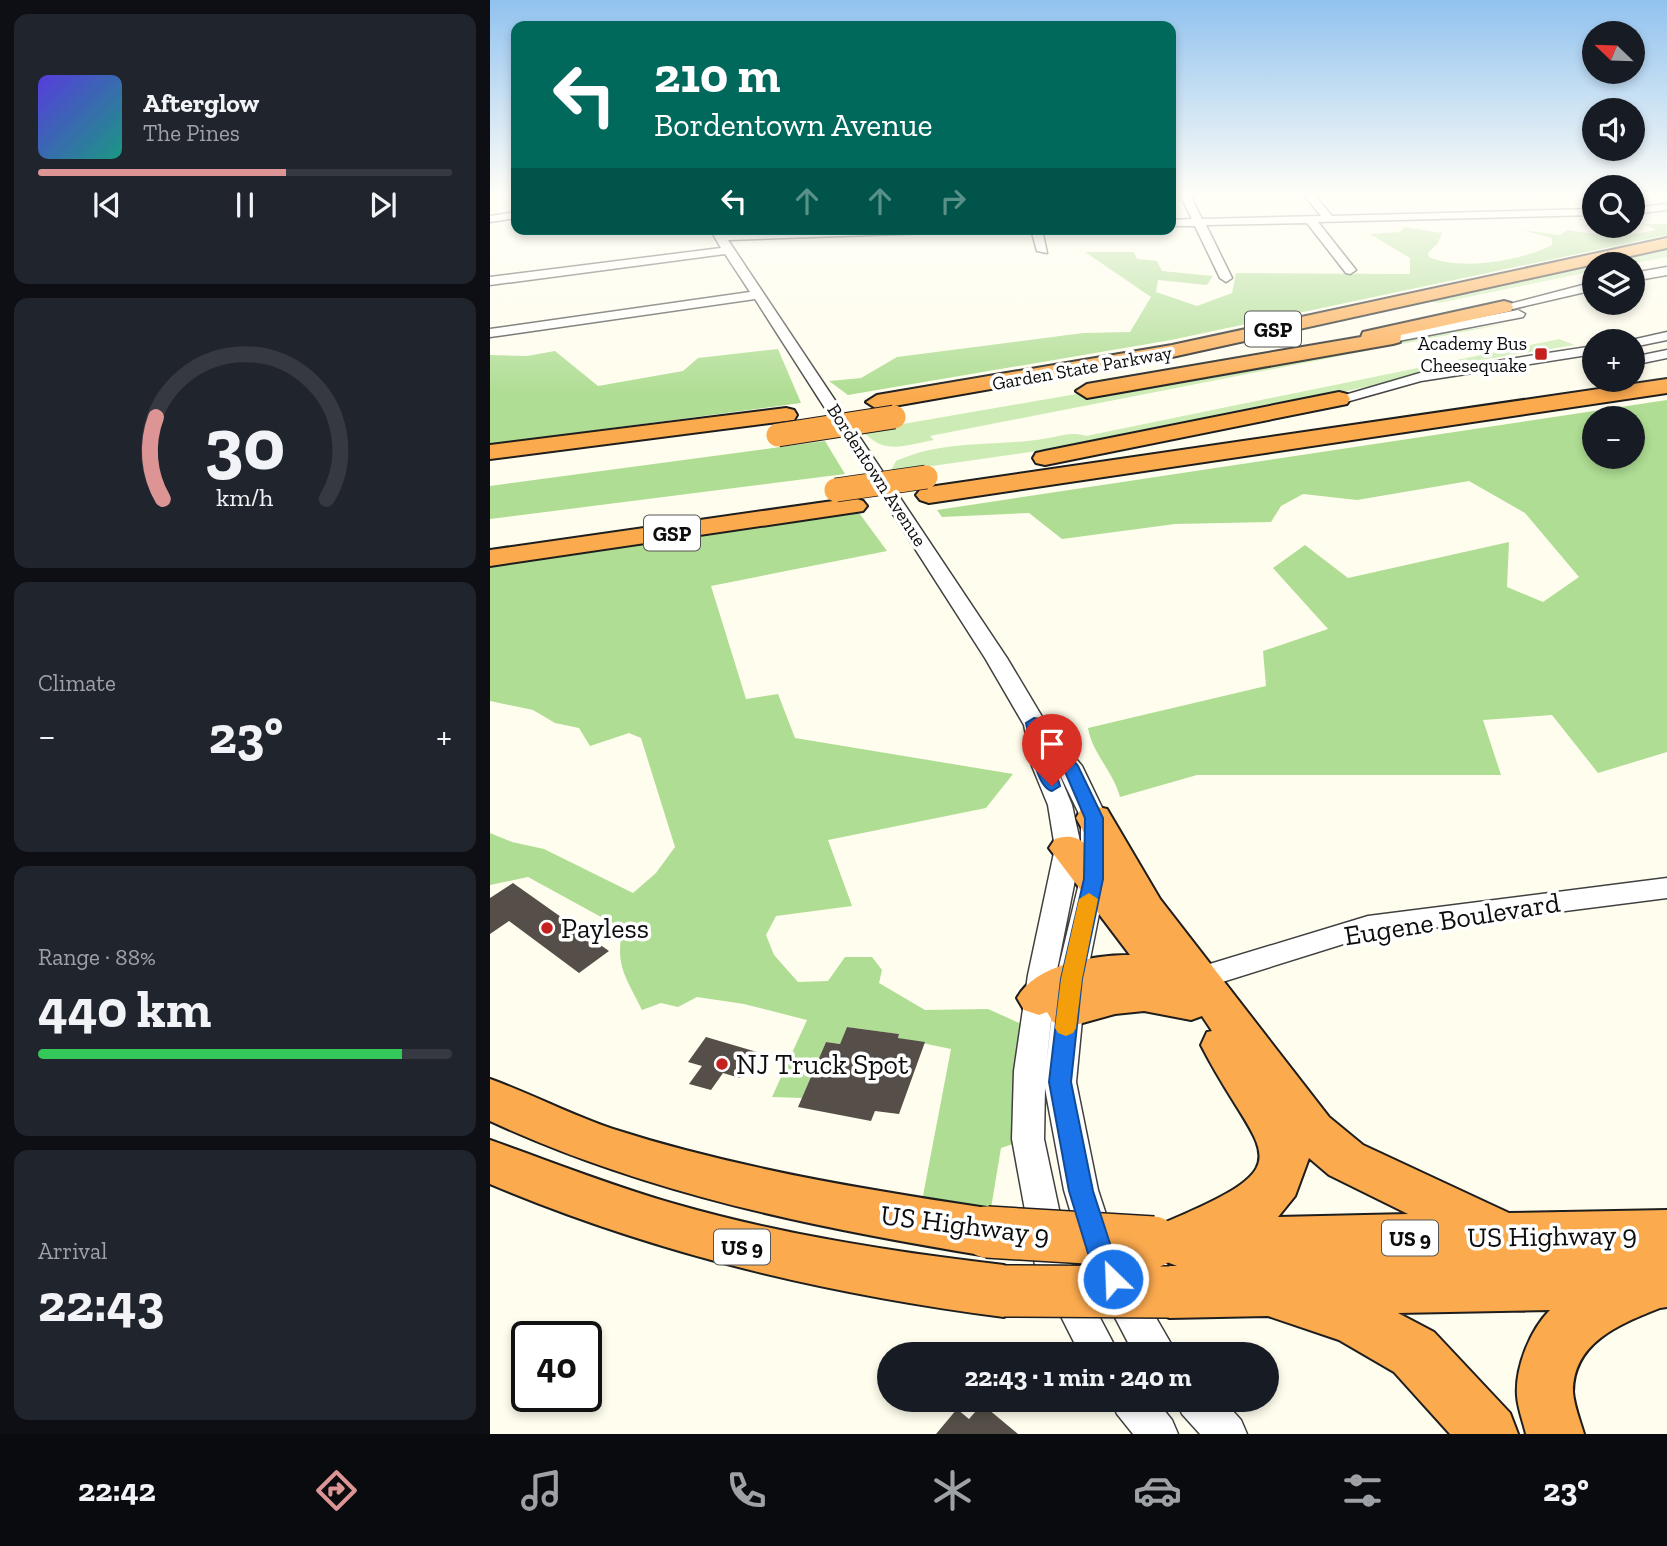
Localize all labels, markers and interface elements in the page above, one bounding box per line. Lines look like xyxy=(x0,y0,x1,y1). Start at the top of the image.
north arrow xyxy=(1582,21,1645,84)
map controls xyxy=(1582,21,1645,469)
text: 210 m xyxy=(654,46,780,105)
icon: left xyxy=(539,49,630,140)
text: Afterglow xyxy=(143,87,259,119)
button: sound xyxy=(1582,98,1645,161)
text: Bordentown Avenue xyxy=(654,106,933,144)
text: The Pines xyxy=(143,119,240,147)
button: search xyxy=(1582,175,1645,238)
icon: left xyxy=(715,182,753,220)
icon: ahead xyxy=(788,182,826,220)
icon: ahead xyxy=(861,182,899,220)
icon: right xyxy=(934,182,972,220)
icon: previous xyxy=(88,186,126,224)
icon: pause xyxy=(226,186,264,224)
icon: next xyxy=(364,186,402,224)
button: layers xyxy=(1582,252,1645,315)
road number: GSP xyxy=(1245,312,1301,346)
button: + xyxy=(1582,329,1645,392)
place label: Academy Bus Cheesequake xyxy=(1418,332,1527,377)
street label: Garden State Parkway xyxy=(990,341,1174,395)
marker: Academy Bus Cheesequake xyxy=(1533,346,1549,362)
street label: Bordentown Avenue xyxy=(822,399,932,551)
text: 30 xyxy=(205,400,285,488)
button: − xyxy=(1582,406,1645,469)
text: km/h xyxy=(216,482,274,512)
road number: GSP xyxy=(644,516,700,550)
text: Climate xyxy=(38,669,116,697)
text: 23° xyxy=(209,704,283,766)
text: − xyxy=(38,713,56,759)
text: + xyxy=(436,713,452,759)
pin xyxy=(1022,714,1082,786)
icon: arrive xyxy=(1033,725,1071,763)
street label: Eugene Boulevard xyxy=(1342,886,1562,952)
place label: Payless xyxy=(561,912,649,945)
marker: Payless xyxy=(539,920,555,936)
text: Range · 88% xyxy=(38,943,156,971)
text: 440 km xyxy=(38,978,211,1040)
place label: NJ Truck Spot xyxy=(736,1048,909,1081)
marker: NJ Truck Spot xyxy=(714,1056,730,1072)
street label: US Highway 9 xyxy=(879,1198,1051,1252)
street label: US Highway 9 xyxy=(1467,1218,1637,1254)
road number: US 9 xyxy=(1382,1220,1438,1256)
road number: US 9 xyxy=(714,1230,770,1264)
text: Arrival xyxy=(38,1237,107,1265)
position arrow xyxy=(1076,1242,1150,1316)
text: 22:43 xyxy=(38,1272,164,1334)
speed limit sign: 40 xyxy=(511,1321,602,1412)
text: 22:43 · 1 min · 240 m xyxy=(964,1361,1192,1393)
icon: directions xyxy=(312,1466,361,1515)
icon: music xyxy=(517,1466,566,1515)
icon: phone xyxy=(722,1466,771,1515)
icon: climate xyxy=(928,1466,977,1515)
icon: car xyxy=(1133,1466,1182,1515)
icon: filters xyxy=(1338,1466,1387,1515)
text: 22:42 xyxy=(78,1471,156,1509)
text: 23° xyxy=(1543,1471,1589,1509)

